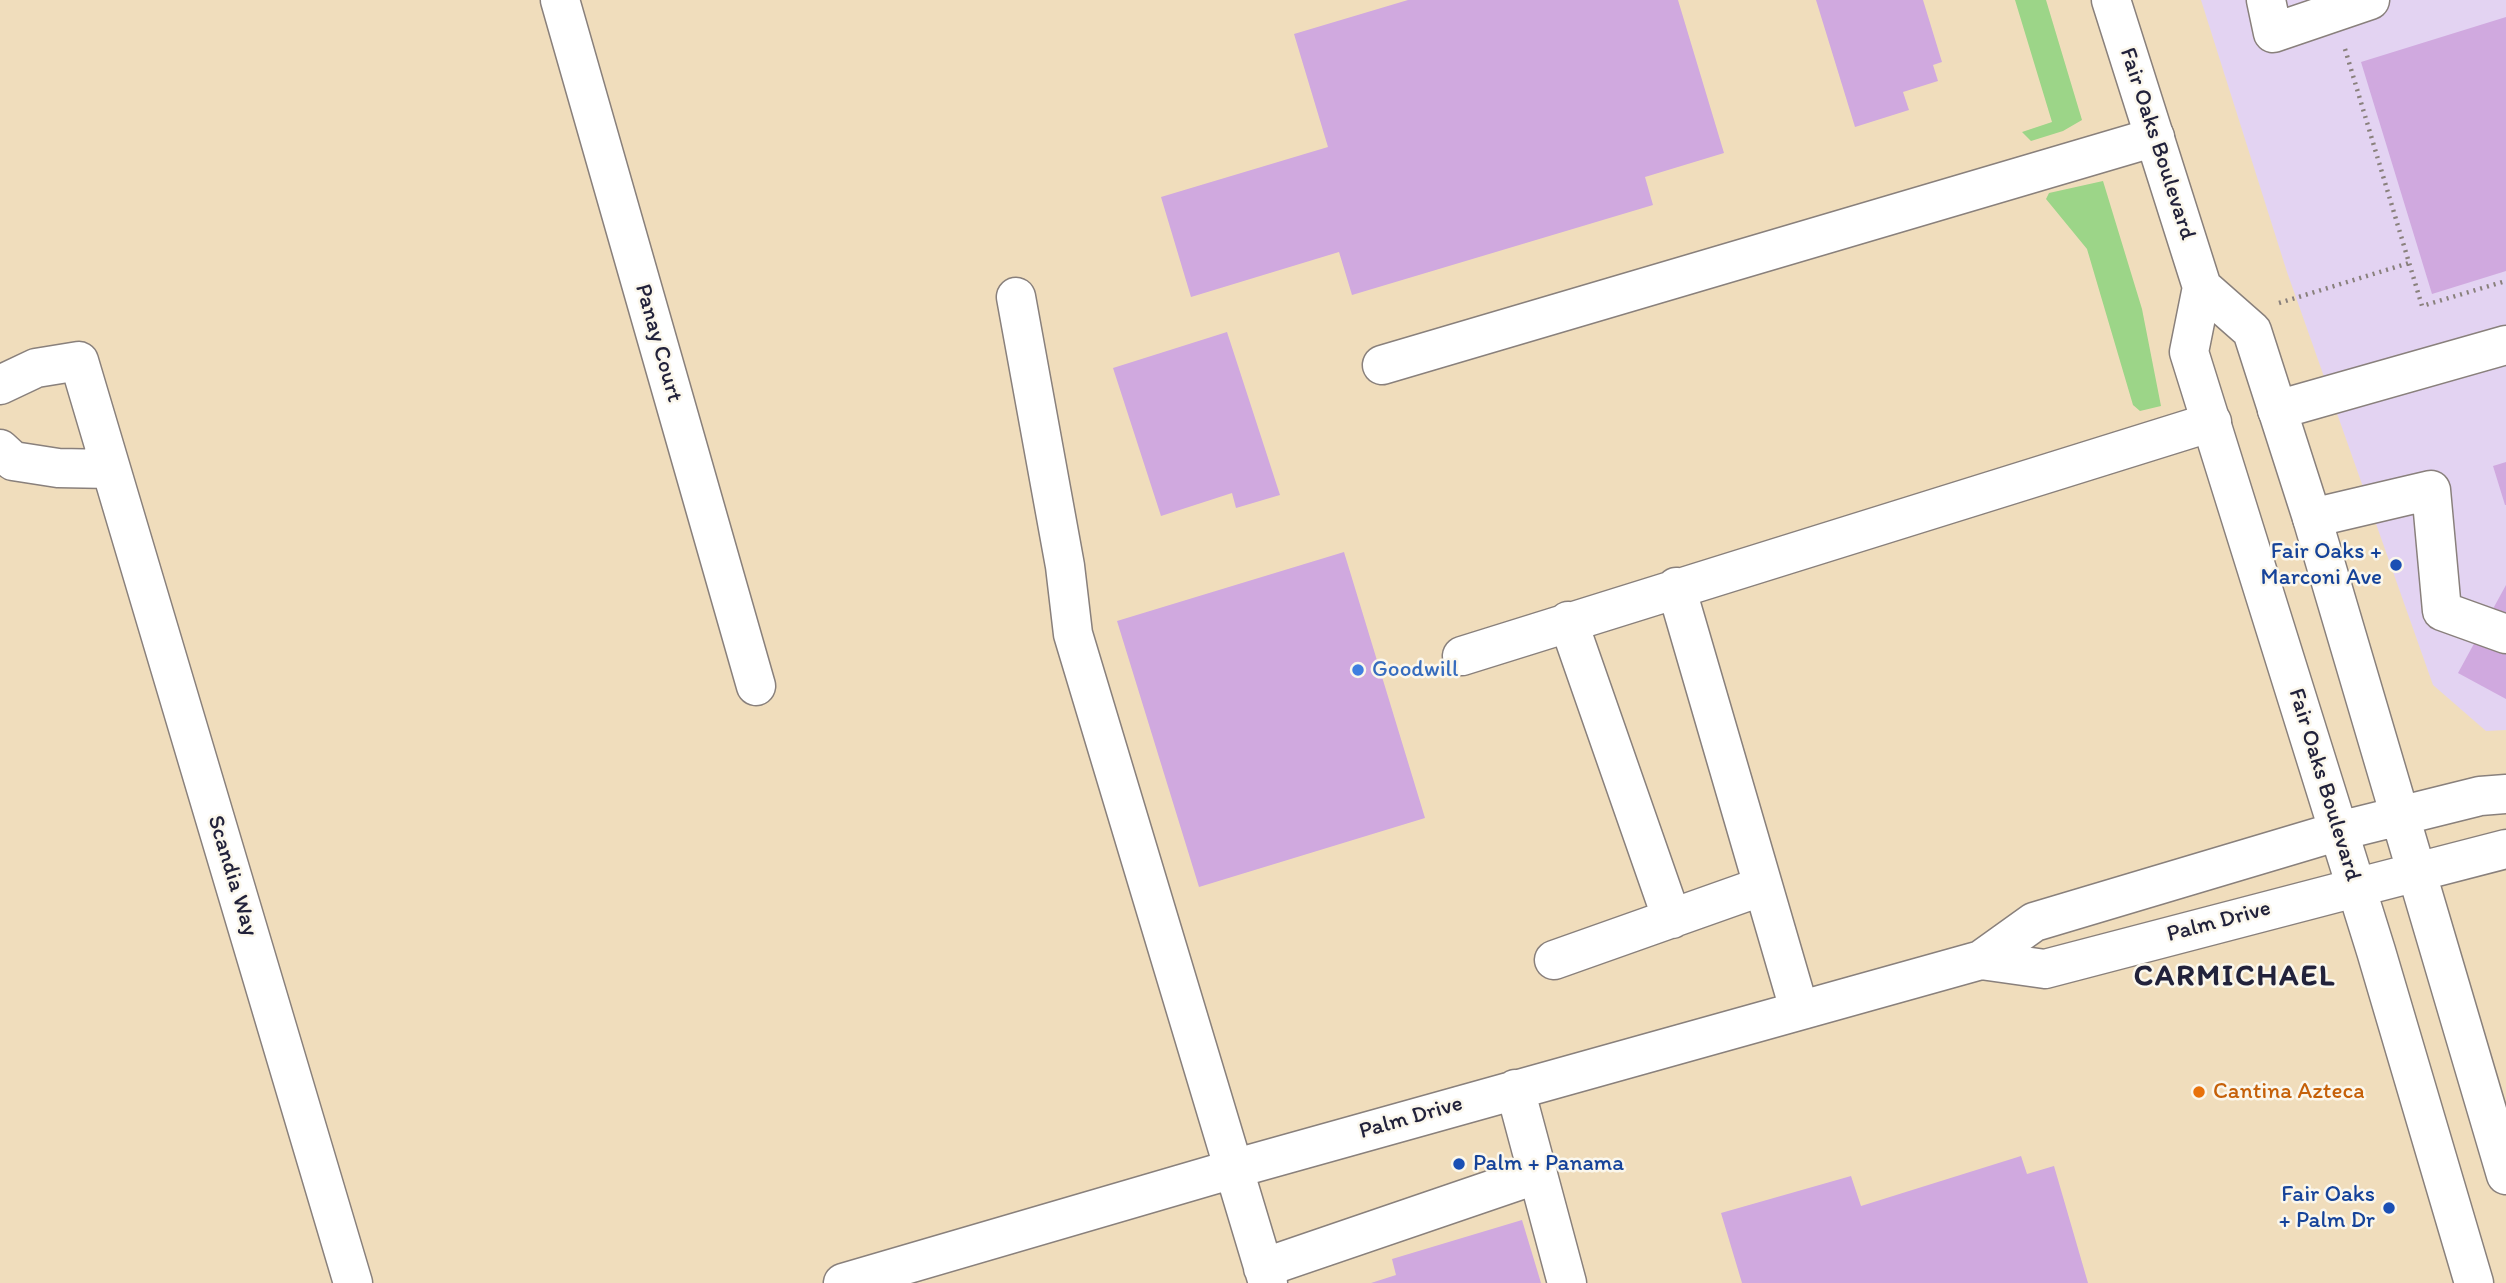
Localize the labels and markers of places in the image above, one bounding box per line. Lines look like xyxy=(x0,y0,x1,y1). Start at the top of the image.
place label: Fair Oaks + Marconi Ave xyxy=(2261,538,2382,592)
marker: Fair Oaks + Marconi Ave xyxy=(2388,557,2404,573)
place label: Goodwill xyxy=(1372,656,1459,684)
marker: Goodwill xyxy=(1350,662,1366,678)
place label: Cantina Azteca xyxy=(2213,1078,2364,1106)
marker: Cantina Azteca xyxy=(2191,1084,2207,1100)
place label: Palm + Panama xyxy=(1473,1150,1624,1178)
marker: Palm + Panama xyxy=(1451,1156,1467,1172)
place label: Fair Oaks + Palm Dr xyxy=(2279,1181,2375,1235)
marker: Fair Oaks + Palm Dr xyxy=(2381,1200,2397,1216)

